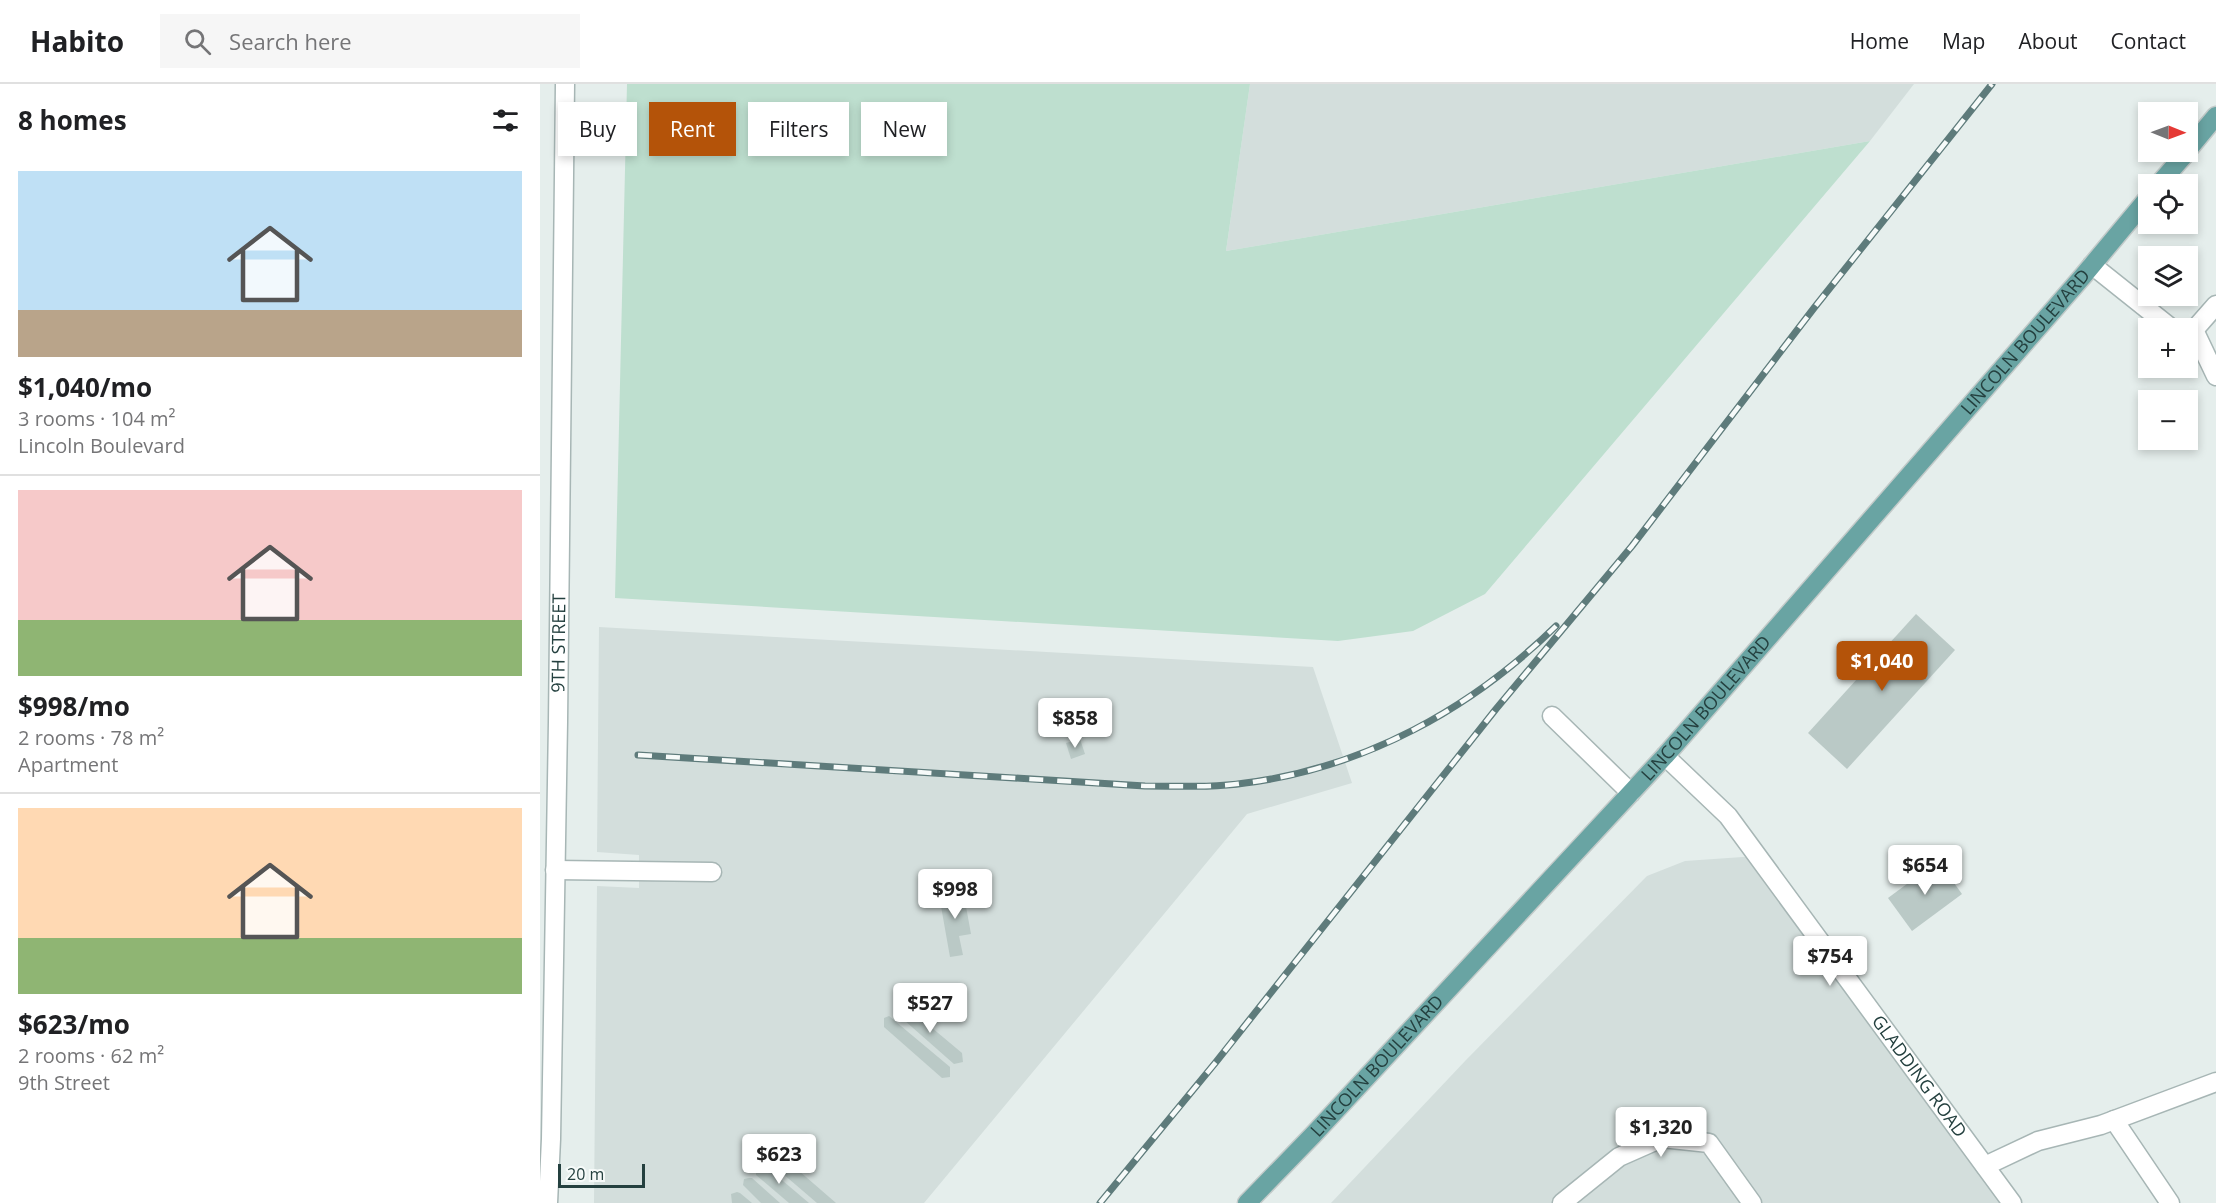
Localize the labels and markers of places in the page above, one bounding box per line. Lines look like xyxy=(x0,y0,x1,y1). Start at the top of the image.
pin: $1,040 xyxy=(1833,641,1931,692)
pin: $858 xyxy=(1039,698,1111,749)
pin: $654 xyxy=(1889,845,1961,896)
pin: $998 xyxy=(919,869,991,920)
pin: $754 xyxy=(1794,936,1866,987)
pin: $527 xyxy=(894,983,966,1034)
pin: $1,320 xyxy=(1612,1107,1710,1158)
pin: $623 xyxy=(743,1134,815,1185)

